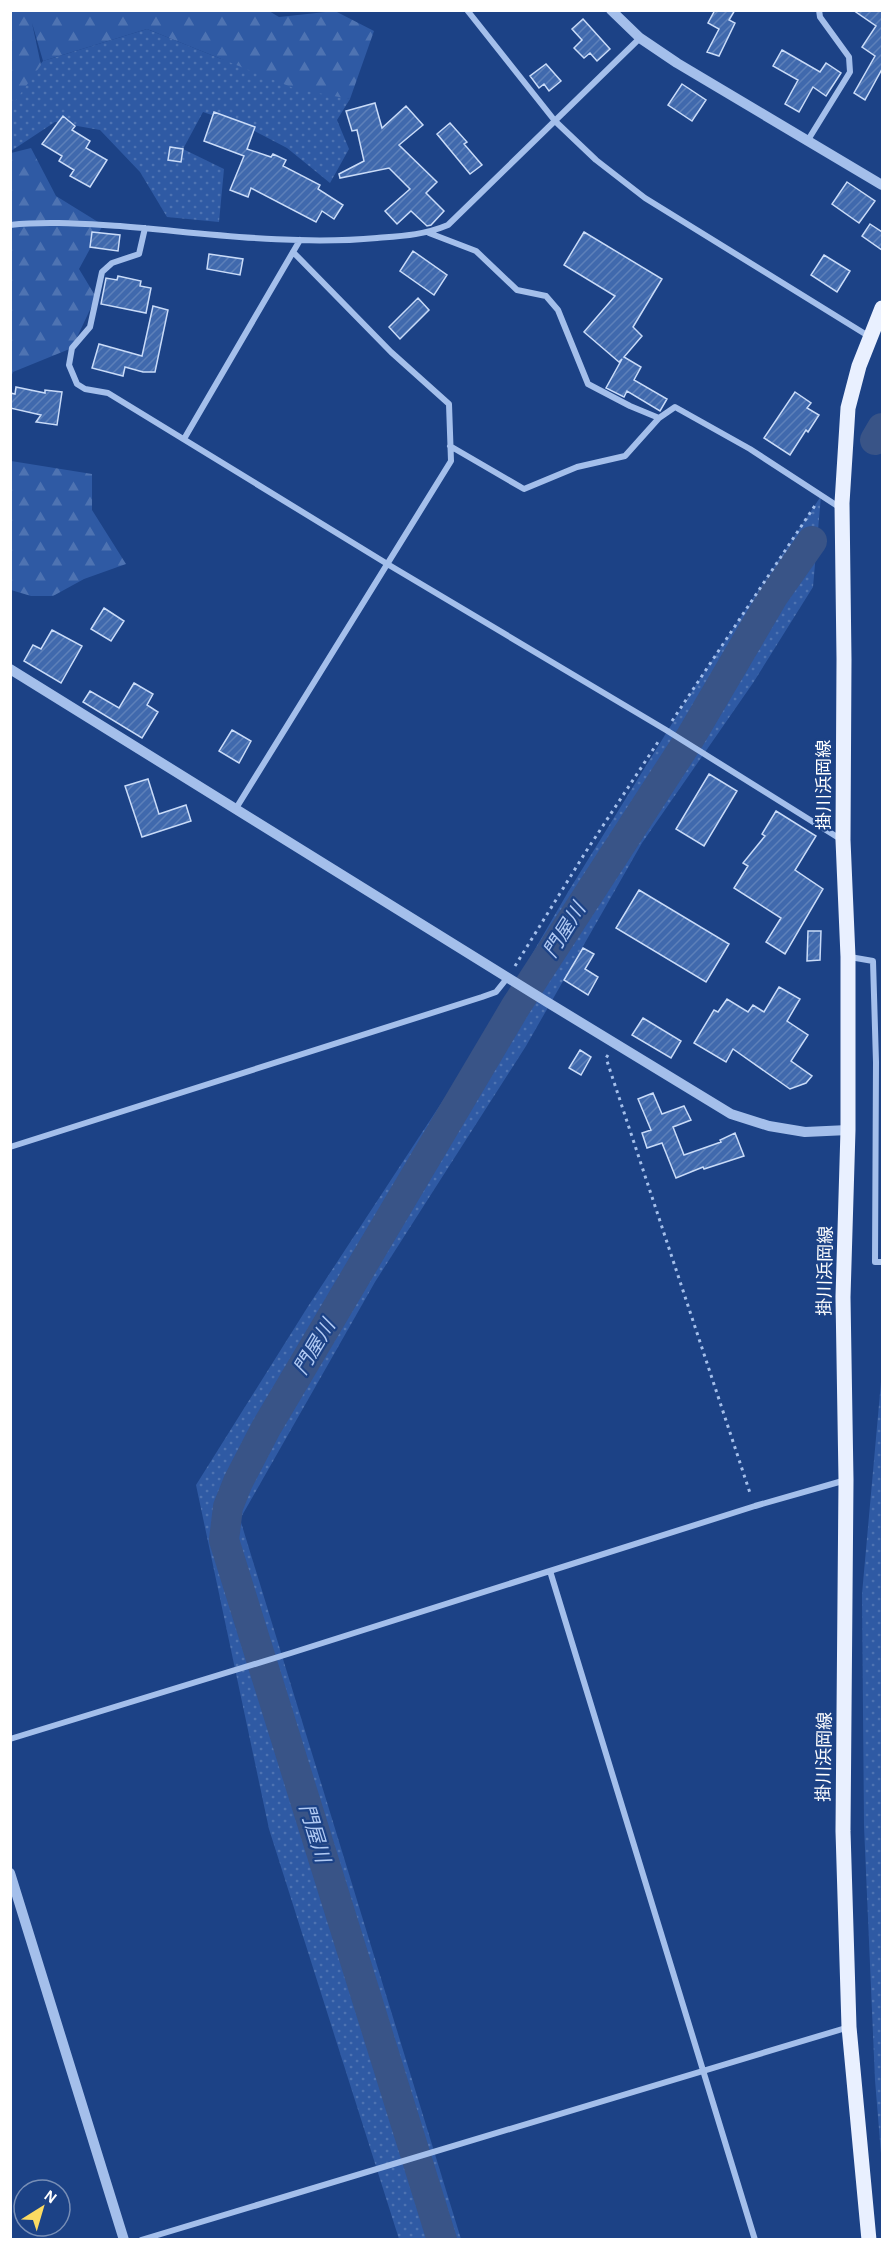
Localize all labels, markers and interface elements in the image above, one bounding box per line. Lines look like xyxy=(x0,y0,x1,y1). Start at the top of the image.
street label: 掛川浜岡線 xyxy=(814,740,834,830)
water label: 門屋川 xyxy=(540,898,590,961)
street label: 掛川浜岡線 xyxy=(814,1226,836,1316)
water label: 門屋川 xyxy=(291,1315,340,1378)
street label: 掛川浜岡線 xyxy=(813,1712,835,1802)
water label: 門屋川 xyxy=(296,1802,333,1867)
north arrow xyxy=(12,2178,72,2238)
text: N xyxy=(41,2187,60,2207)

